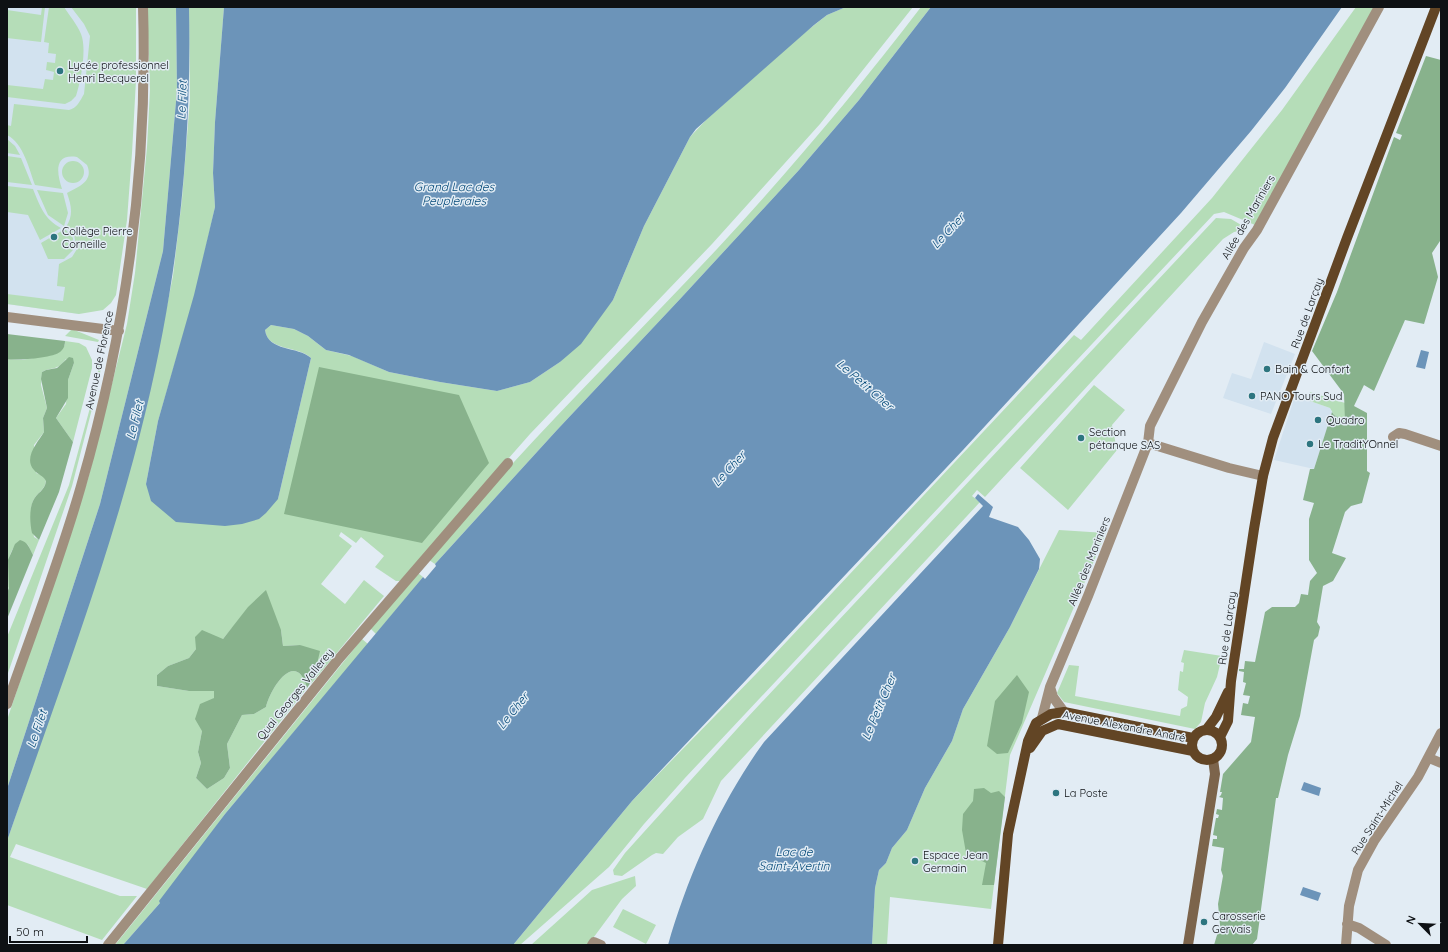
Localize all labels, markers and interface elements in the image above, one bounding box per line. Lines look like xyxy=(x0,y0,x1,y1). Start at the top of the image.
place label: Lycée professionnel Henri Becquerel xyxy=(68,58,169,85)
marker: Lycée professionnel Henri Becquerel xyxy=(55,66,65,76)
water label: Le Filet xyxy=(173,78,190,120)
street label: Allée des Mariniers xyxy=(1218,172,1278,262)
water label: Grand Lac des Peupleraies xyxy=(414,179,496,208)
water label: Le Cher xyxy=(928,209,969,251)
place label: Collège Pierre Corneille xyxy=(62,224,132,251)
marker: Collège Pierre Corneille xyxy=(49,232,59,242)
street label: Rue de Larçay xyxy=(1288,276,1326,350)
street label: Avenue de Florence xyxy=(82,309,116,411)
water label: Le Petit Cher xyxy=(834,356,898,414)
place label: Bain & Confort xyxy=(1275,362,1350,376)
marker: Bain & Confort xyxy=(1262,364,1272,374)
place label: PANO Tours Sud xyxy=(1260,389,1342,403)
marker: PANO Tours Sud xyxy=(1247,391,1257,401)
water label: Le Filet xyxy=(122,397,147,441)
place label: Quadro xyxy=(1326,413,1365,427)
marker: Quadro xyxy=(1313,415,1323,425)
place label: Section pétanque SAS xyxy=(1089,425,1160,452)
marker: Section pétanque SAS xyxy=(1076,433,1086,443)
place label: Le TraditYOnnel xyxy=(1318,437,1398,451)
marker: Le TraditYOnnel xyxy=(1305,439,1315,449)
water label: Le Cher xyxy=(709,447,750,489)
street label: Allée des Mariniers xyxy=(1065,514,1113,608)
street label: Rue de Larçay xyxy=(1215,590,1239,666)
street label: Quai Georges Vallerey xyxy=(254,645,336,743)
water label: Le Petit Cher xyxy=(858,670,900,742)
water label: Le Cher xyxy=(493,688,533,732)
water label: Le Filet xyxy=(23,706,51,750)
street label: Avenue Alexandre André xyxy=(1061,707,1187,745)
street label: Rue Saint-Michel xyxy=(1348,779,1406,857)
place label: La Poste xyxy=(1064,786,1108,800)
marker: La Poste xyxy=(1051,788,1061,798)
water label: Lac de Saint-Avertin xyxy=(759,844,831,873)
place label: Espace Jean Germain xyxy=(923,848,988,875)
marker: Espace Jean Germain xyxy=(910,856,920,866)
north arrow xyxy=(1400,904,1440,944)
place label: Carosserie Gervais xyxy=(1212,909,1266,936)
text: N xyxy=(1403,913,1419,926)
marker: Carosserie Gervais xyxy=(1199,917,1209,927)
scale bar xyxy=(10,918,87,944)
text: 50 m xyxy=(16,924,44,939)

